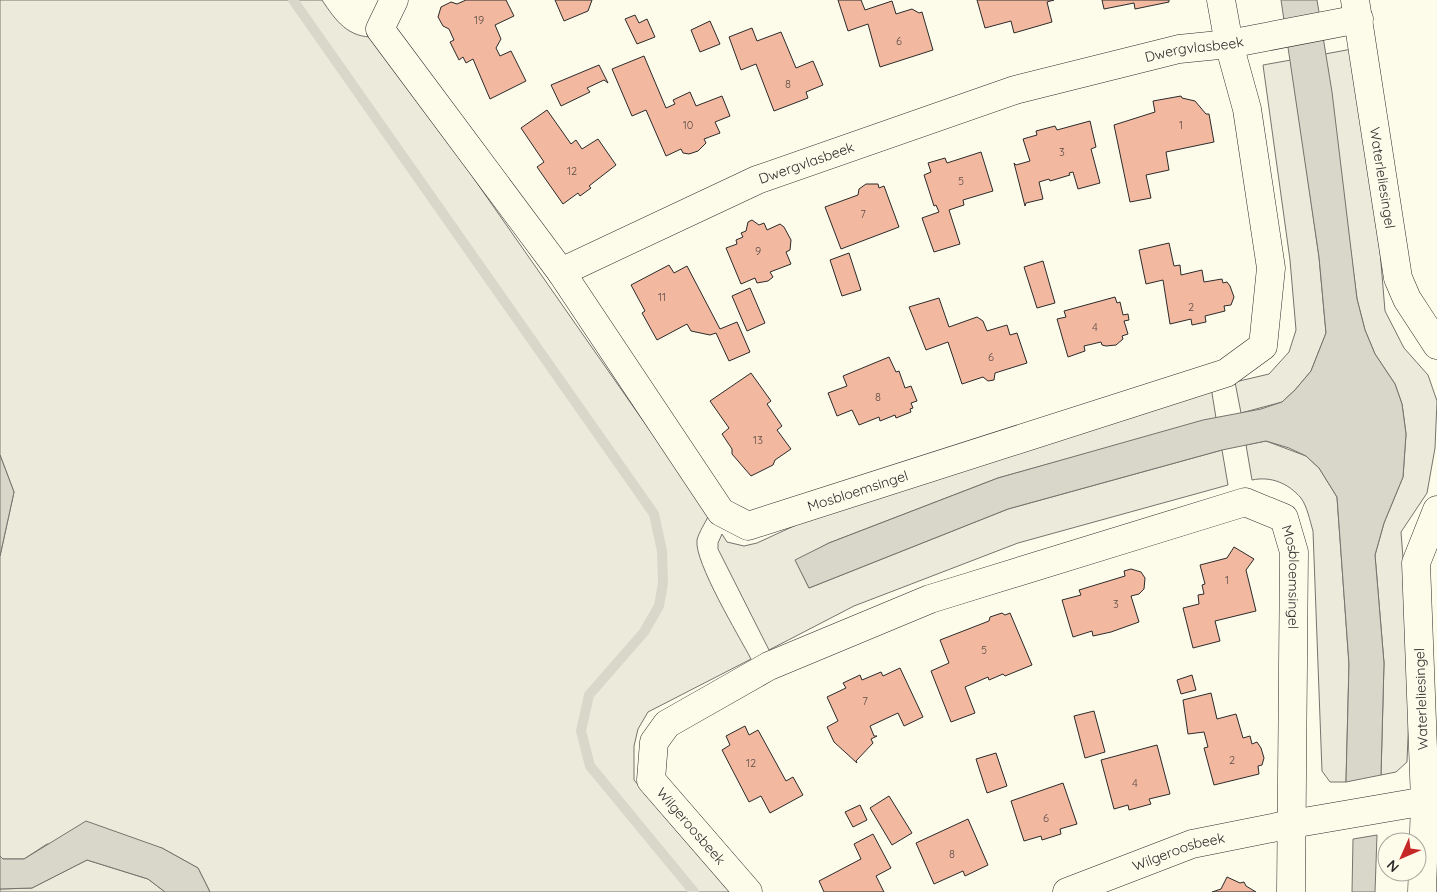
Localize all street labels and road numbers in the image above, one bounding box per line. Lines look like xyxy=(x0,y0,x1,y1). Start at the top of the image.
street label: Dwergvlasbeek xyxy=(1143,32,1245,66)
street label: Waterleliesingel xyxy=(1366,126,1399,230)
street label: Dwergvlasbeek xyxy=(756,138,857,188)
street label: Mosbloemsingel xyxy=(805,466,910,515)
street label: Mosbloemsingel xyxy=(1278,523,1303,629)
street label: Waterleliesingel xyxy=(1410,648,1432,750)
street label: Wilgeroosbeek xyxy=(653,784,729,868)
street label: Wilgeroosbeek xyxy=(1130,829,1226,875)

